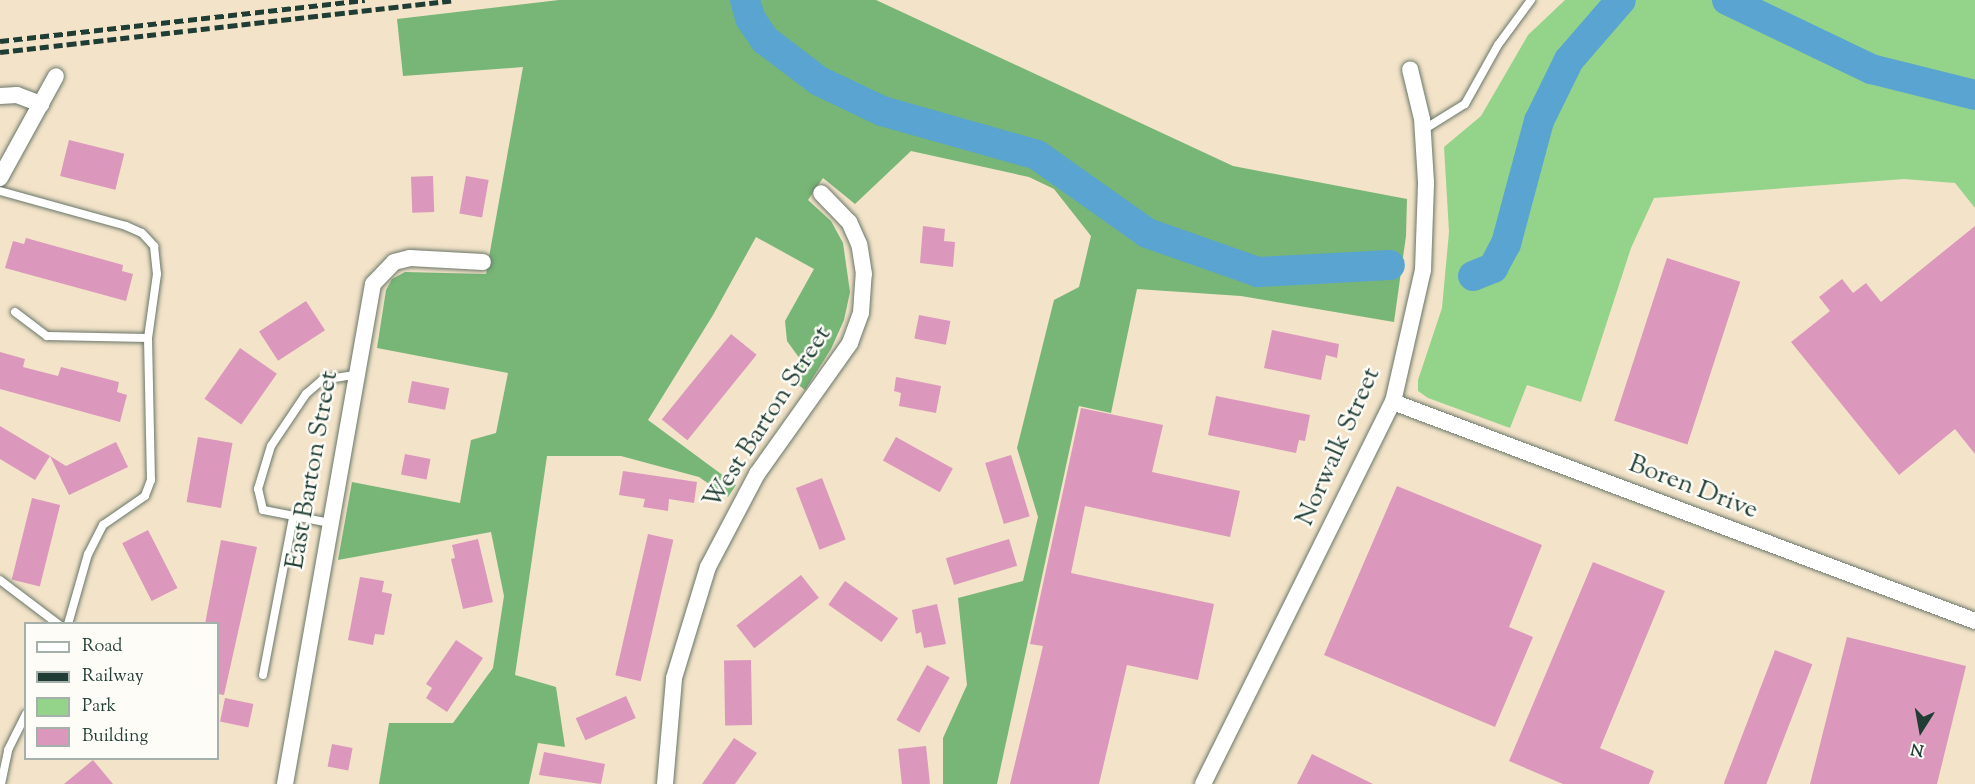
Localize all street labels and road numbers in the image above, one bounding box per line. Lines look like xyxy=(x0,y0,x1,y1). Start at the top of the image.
street label: West Barton Street xyxy=(697,321,839,515)
street label: Norwalk Street xyxy=(1290,363,1388,531)
street label: East Barton Street xyxy=(280,368,346,572)
street label: Boren Drive xyxy=(1624,449,1762,527)

